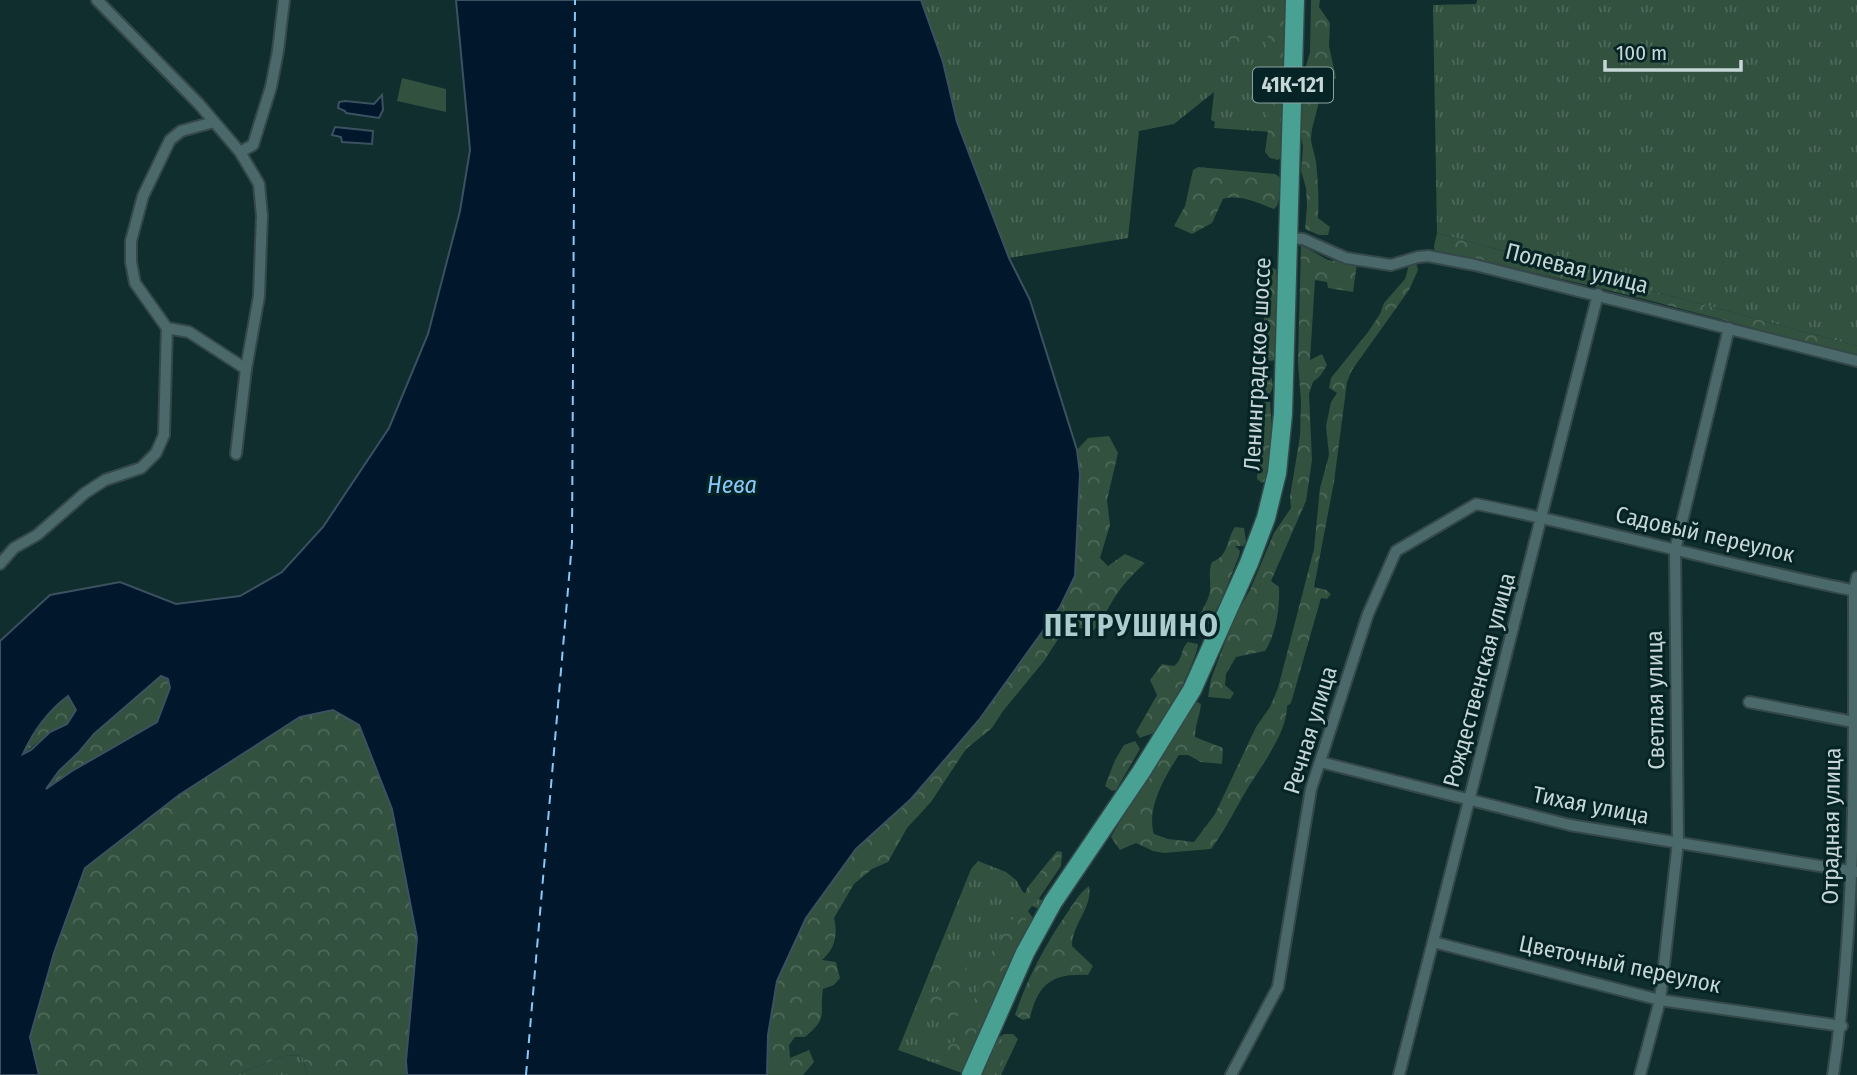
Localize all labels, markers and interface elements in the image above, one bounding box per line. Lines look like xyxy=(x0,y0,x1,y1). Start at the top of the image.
scale bar xyxy=(1605,28,1742,72)
text: 100 m xyxy=(1616,40,1667,66)
road number: 41К-121 xyxy=(1253,68,1333,102)
street label: Полевая улица xyxy=(1503,237,1651,299)
street label: Ленинградское шоссе xyxy=(1237,257,1277,471)
water label: Нева xyxy=(707,471,757,499)
street label: Садовый переулок xyxy=(1613,500,1797,568)
street label: Рождественская улица xyxy=(1437,570,1521,790)
district label: ПЕТРУШИНО xyxy=(1044,608,1220,644)
street label: Светлая улица xyxy=(1640,630,1670,770)
street label: Речная улица xyxy=(1277,663,1343,797)
street label: Отрадная улица xyxy=(1816,747,1846,905)
street label: Тихая улица xyxy=(1531,780,1651,830)
street label: Цветочный переулок xyxy=(1517,929,1724,999)

